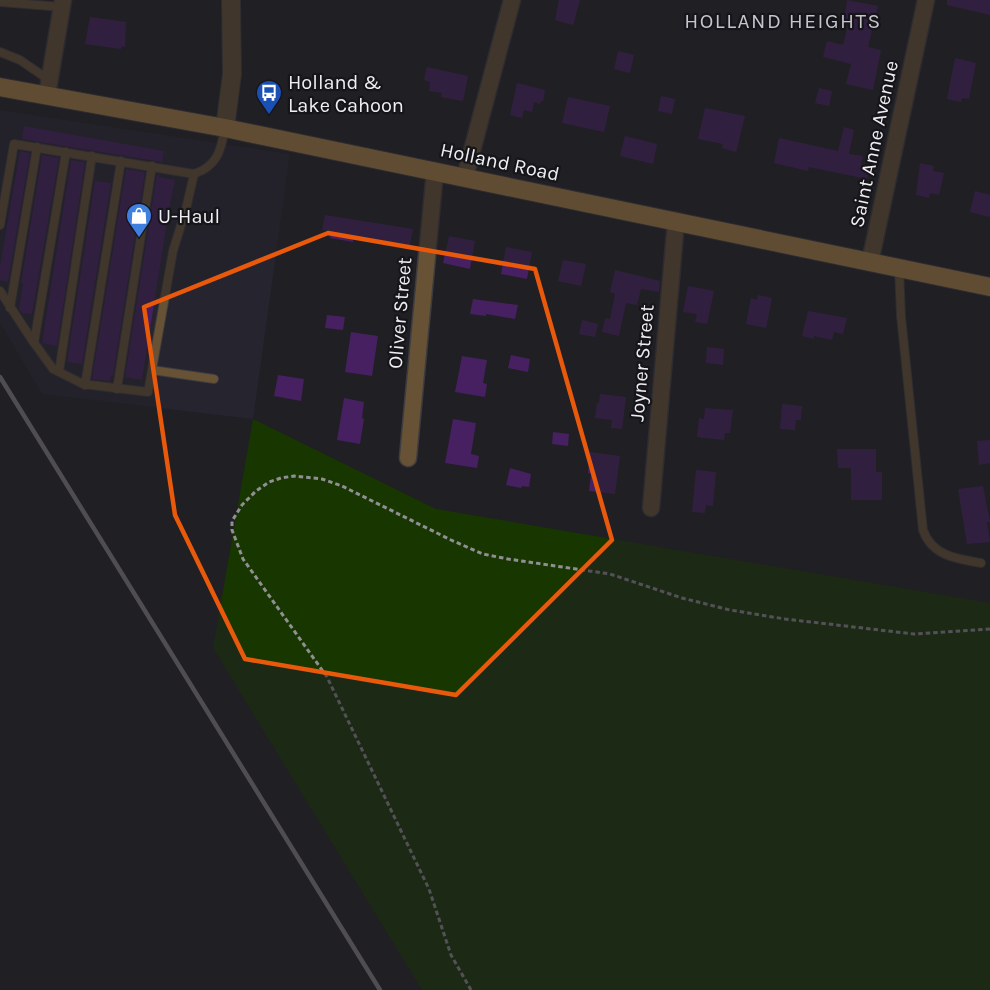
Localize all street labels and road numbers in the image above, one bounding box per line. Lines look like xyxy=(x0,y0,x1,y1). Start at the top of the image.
street label: Saint Anne Avenue xyxy=(845,59,903,229)
street label: Holland Road xyxy=(438,138,562,186)
street label: Oliver Street xyxy=(384,256,416,370)
street label: Joyner Street xyxy=(625,303,659,423)

